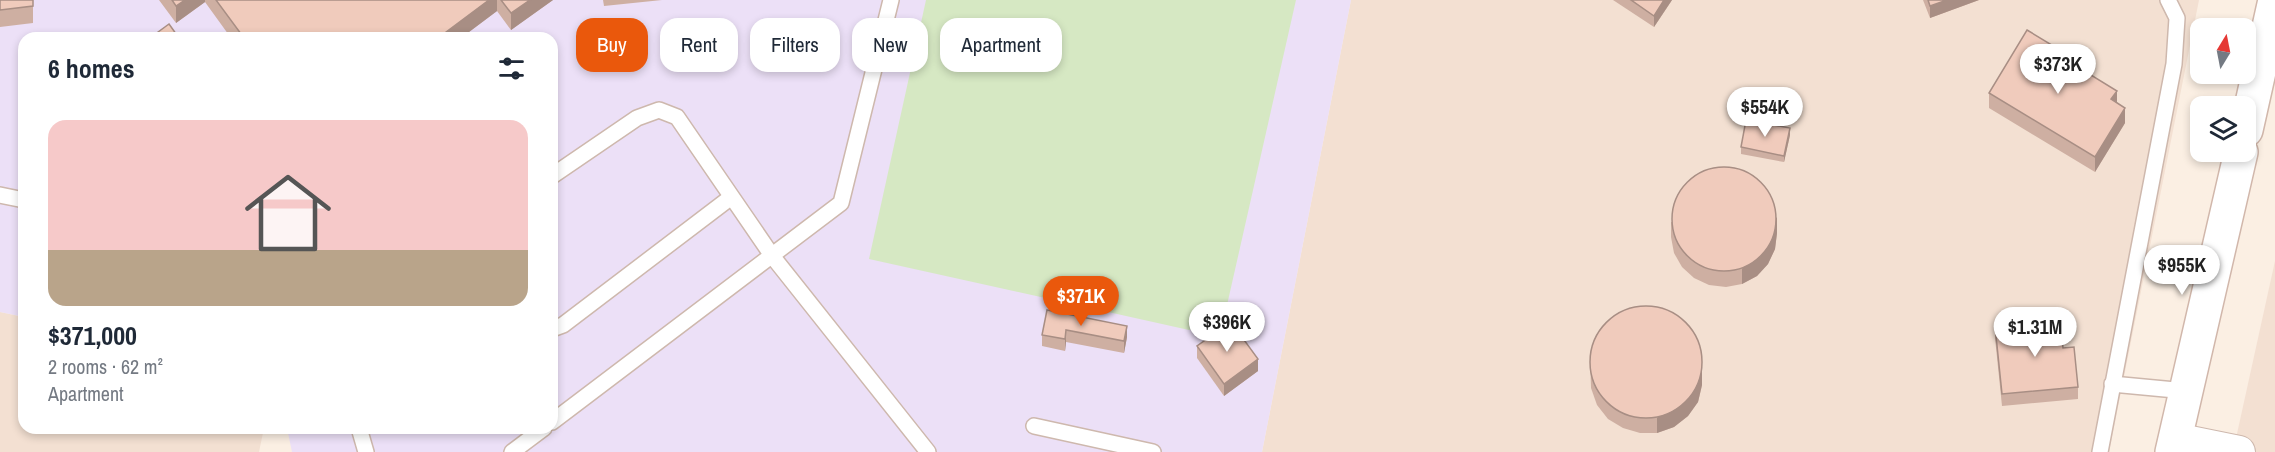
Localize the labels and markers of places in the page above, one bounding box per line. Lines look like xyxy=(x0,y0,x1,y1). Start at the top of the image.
pin: $373K xyxy=(2016,44,2100,95)
pin: $554K xyxy=(1723,87,1807,138)
pin: $955K xyxy=(2140,245,2224,296)
pin: $371K xyxy=(1039,276,1123,327)
pin: $396K xyxy=(1185,302,1269,353)
pin: $1.31M xyxy=(1986,307,2084,358)

